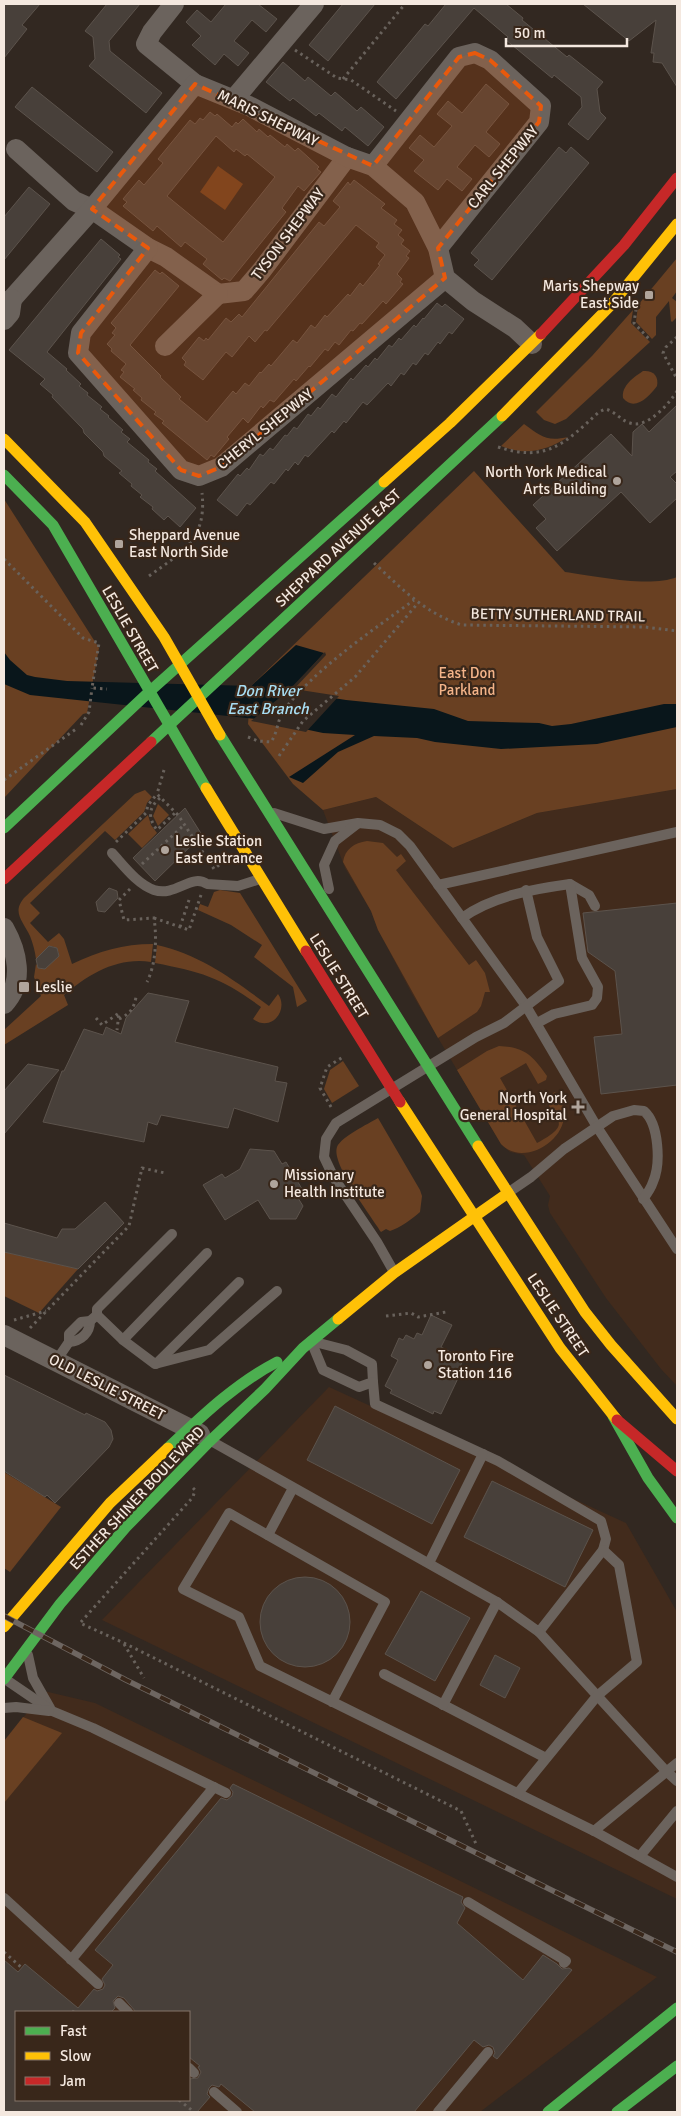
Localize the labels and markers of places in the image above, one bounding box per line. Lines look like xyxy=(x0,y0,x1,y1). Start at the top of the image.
place label: Maris Shepway East Side xyxy=(543,277,639,312)
marker: Maris Shepway East Side xyxy=(643,289,655,301)
place label: North York Medical Arts Building xyxy=(485,463,607,498)
marker: North York Medical Arts Building xyxy=(611,475,623,487)
place label: Sheppard Avenue East North Side xyxy=(129,526,240,561)
marker: Sheppard Avenue East North Side xyxy=(113,538,125,550)
place label: Leslie Station East entrance xyxy=(175,832,263,867)
marker: Leslie Station East entrance xyxy=(159,844,171,856)
place label: Leslie xyxy=(35,978,72,996)
marker: Leslie xyxy=(17,980,31,994)
place label: North York General Hospital xyxy=(460,1089,567,1124)
marker: North York General Hospital xyxy=(571,1100,585,1114)
place label: Missionary Health Institute xyxy=(284,1166,385,1201)
marker: Missionary Health Institute xyxy=(268,1178,280,1190)
place label: Toronto Fire Station 116 xyxy=(438,1347,514,1382)
marker: Toronto Fire Station 116 xyxy=(422,1359,434,1371)

